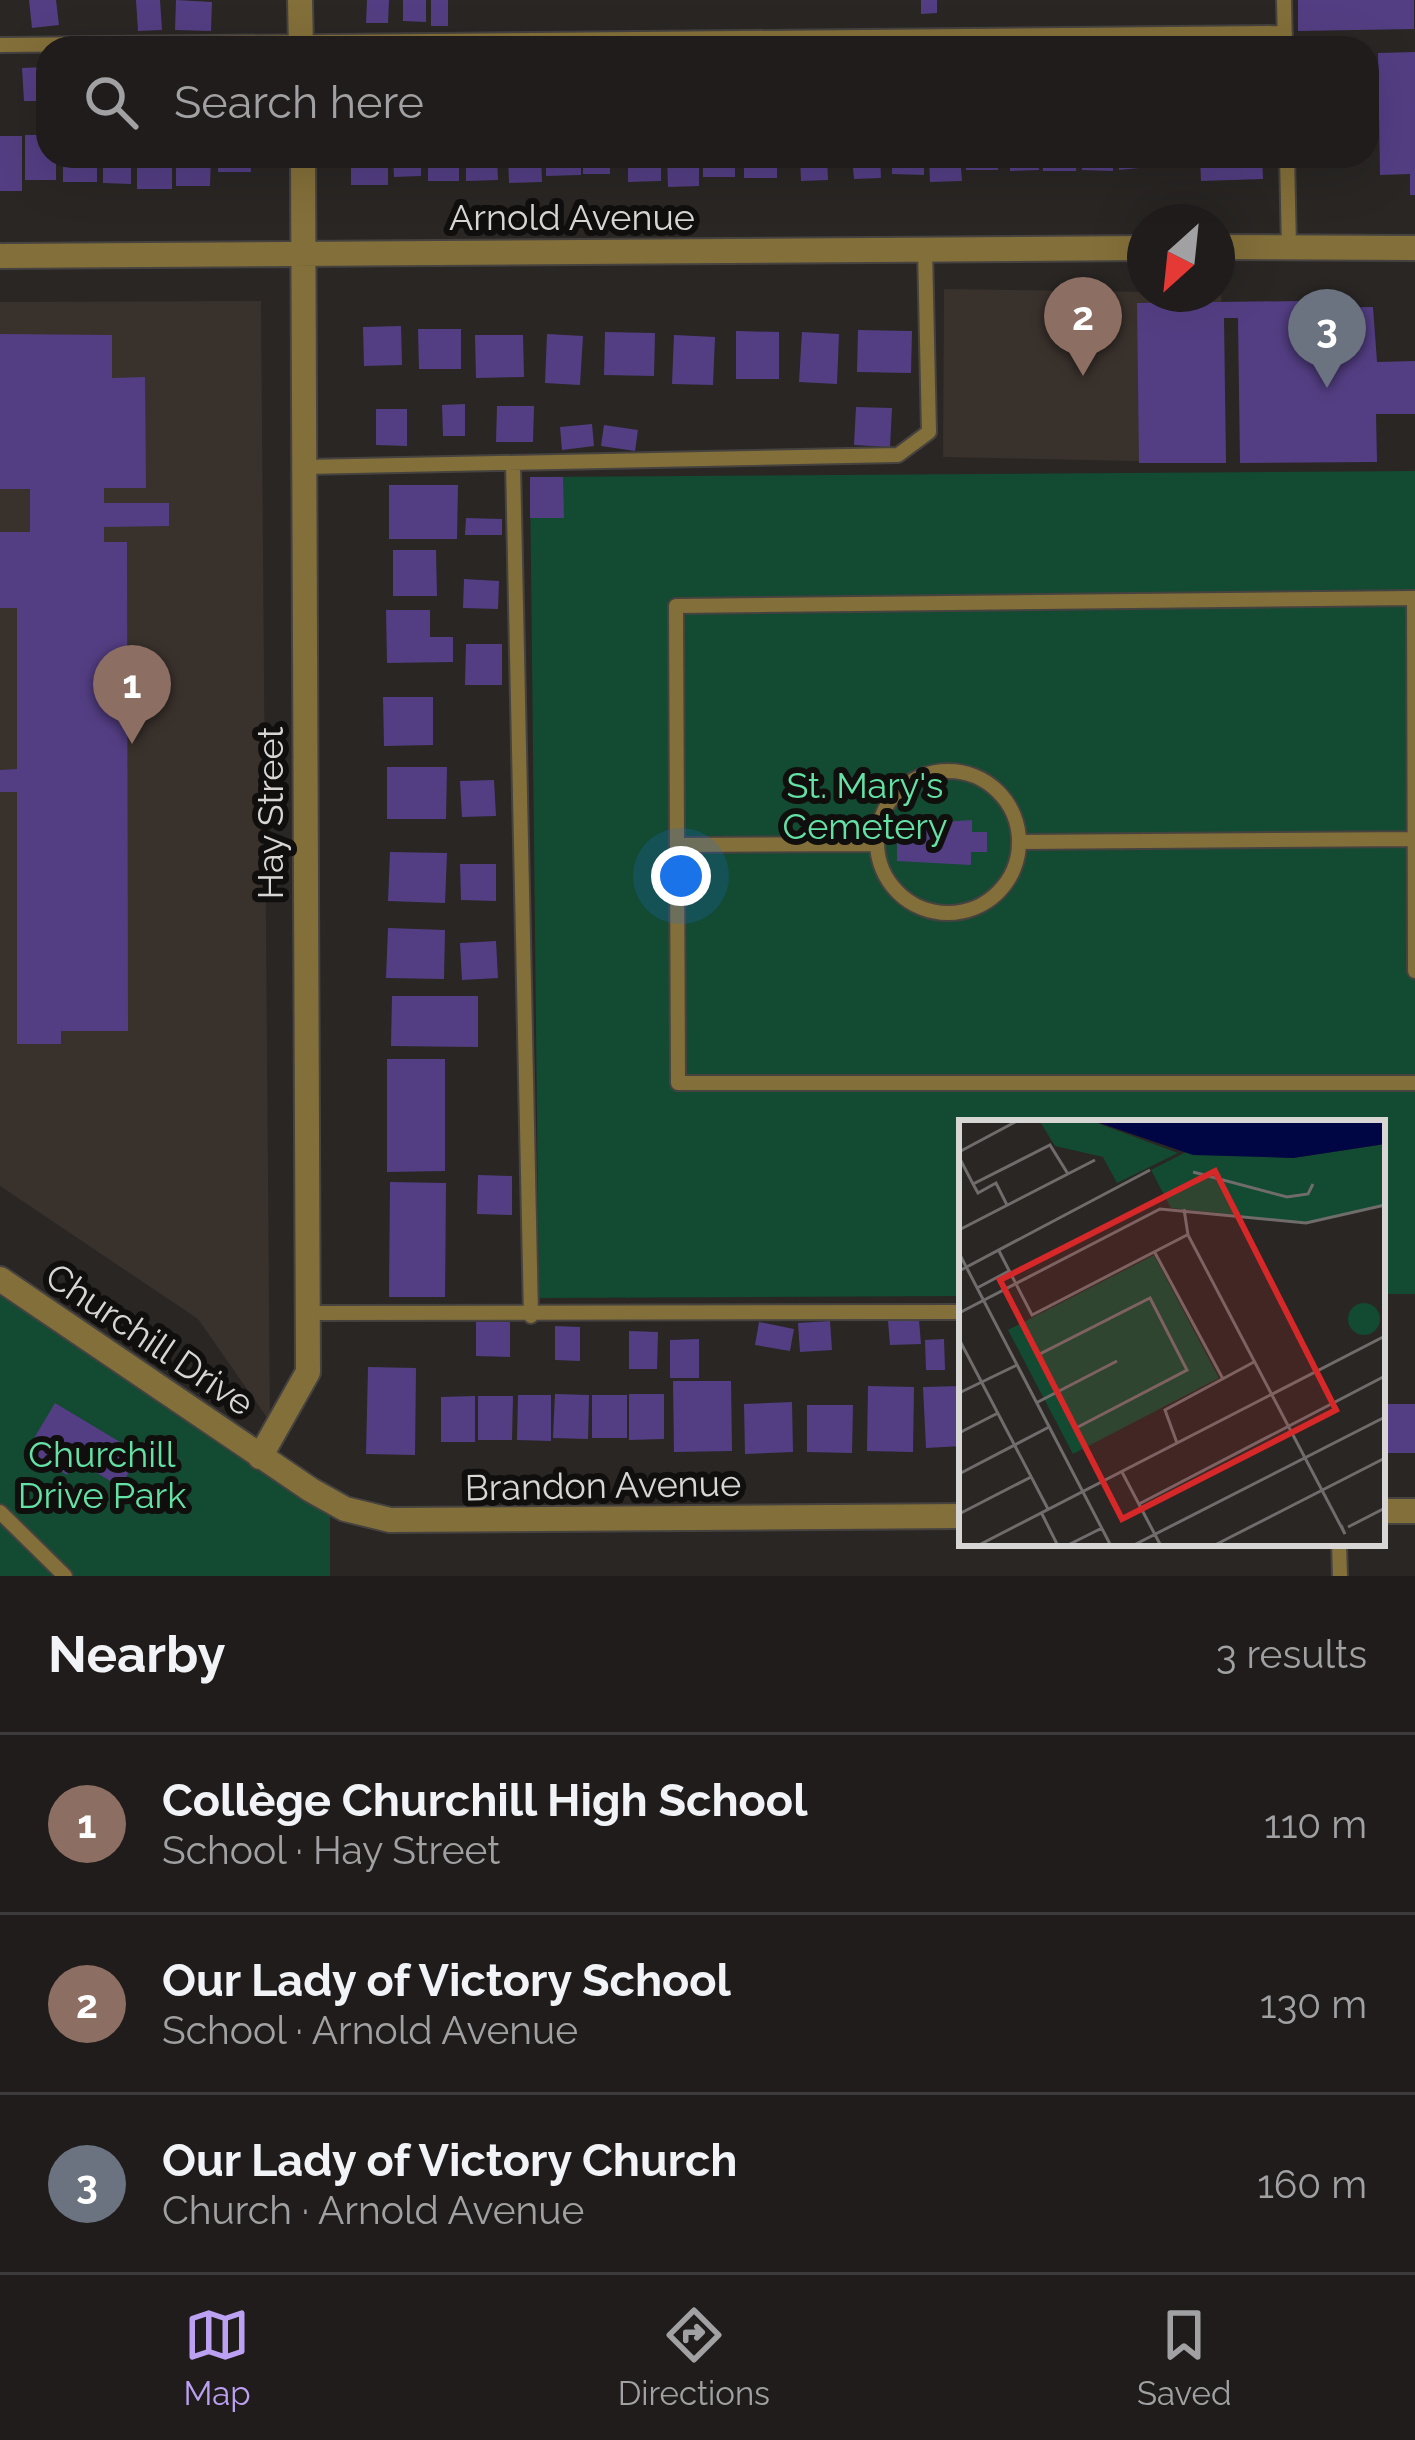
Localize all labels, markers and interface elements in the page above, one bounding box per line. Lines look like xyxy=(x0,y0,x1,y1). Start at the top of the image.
search box xyxy=(36,36,1379,168)
icon: search xyxy=(78,69,144,135)
text: Search here xyxy=(174,76,424,129)
street label: Arnold Avenue xyxy=(449,196,695,238)
north arrow xyxy=(1127,204,1235,312)
pin: 2 xyxy=(1044,277,1122,376)
pin: 3 xyxy=(1288,289,1366,388)
pin: 1 xyxy=(93,645,171,744)
street label: Hay Street xyxy=(249,727,291,899)
park label: St. Mary's Cemetery xyxy=(783,764,947,847)
your location xyxy=(651,846,711,906)
inset map xyxy=(959,1120,1385,1546)
street label: Churchill Drive xyxy=(38,1254,262,1424)
park label: Churchill Drive Park xyxy=(18,1433,186,1516)
street label: Brandon Avenue xyxy=(464,1462,742,1508)
text: Nearby xyxy=(48,1624,225,1684)
text: 3 results xyxy=(1216,1631,1367,1677)
text: Collège Churchill High School xyxy=(162,1774,807,1827)
text: 1 xyxy=(77,1801,97,1847)
text: 110 m xyxy=(1264,1801,1367,1847)
text: School · Hay Street xyxy=(162,1827,500,1873)
text: Our Lady of Victory School xyxy=(162,1954,731,2007)
text: 2 xyxy=(76,1981,98,2027)
text: 130 m xyxy=(1260,1981,1367,2027)
text: School · Arnold Avenue xyxy=(162,2007,578,2053)
text: Our Lady of Victory Church xyxy=(162,2134,737,2187)
text: 3 xyxy=(76,2161,98,2207)
text: 160 m xyxy=(1257,2161,1367,2207)
text: Church · Arnold Avenue xyxy=(162,2187,584,2233)
tab: Map xyxy=(184,2302,251,2413)
tab: Directions xyxy=(618,2302,770,2413)
tab: Saved xyxy=(1137,2302,1231,2413)

